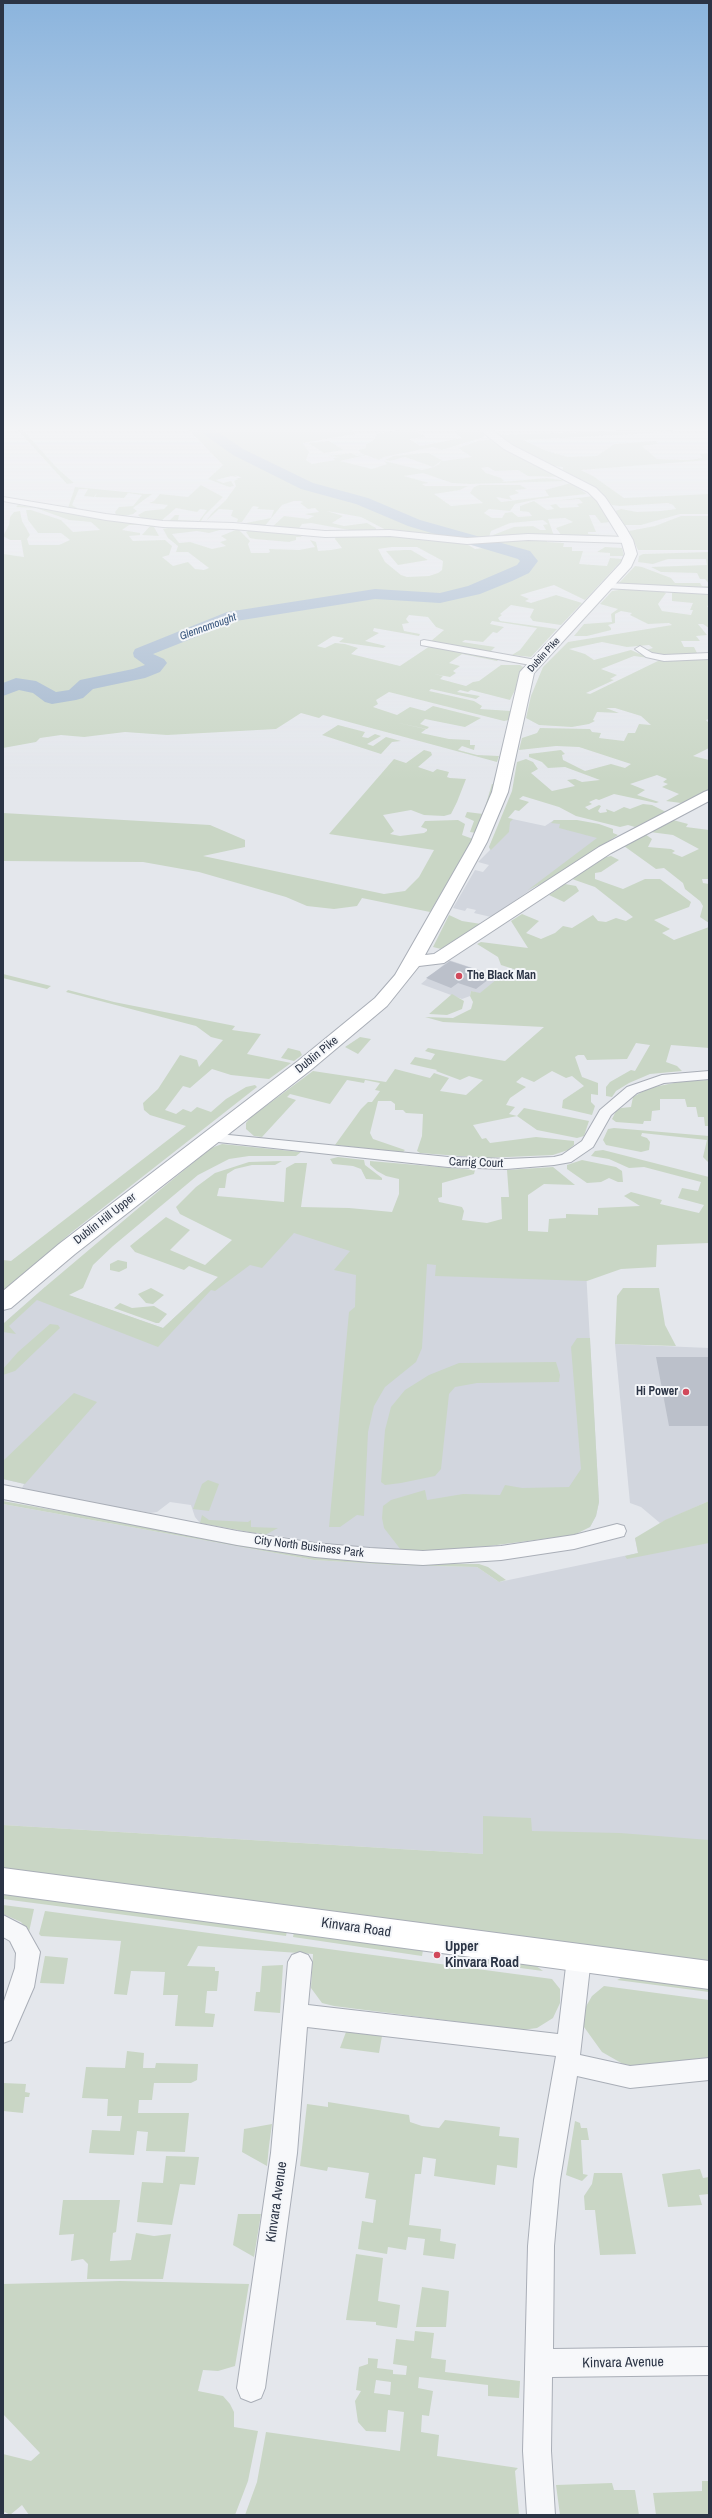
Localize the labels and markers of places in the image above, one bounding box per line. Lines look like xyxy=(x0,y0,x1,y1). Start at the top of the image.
place label: The Black Man xyxy=(467,969,536,983)
marker: The Black Man xyxy=(454,971,464,981)
place label: Hi Power xyxy=(636,1385,678,1399)
marker: Hi Power xyxy=(681,1387,691,1397)
place label: Upper Kinvara Road xyxy=(445,1939,519,1972)
marker: Upper Kinvara Road xyxy=(432,1950,442,1960)

